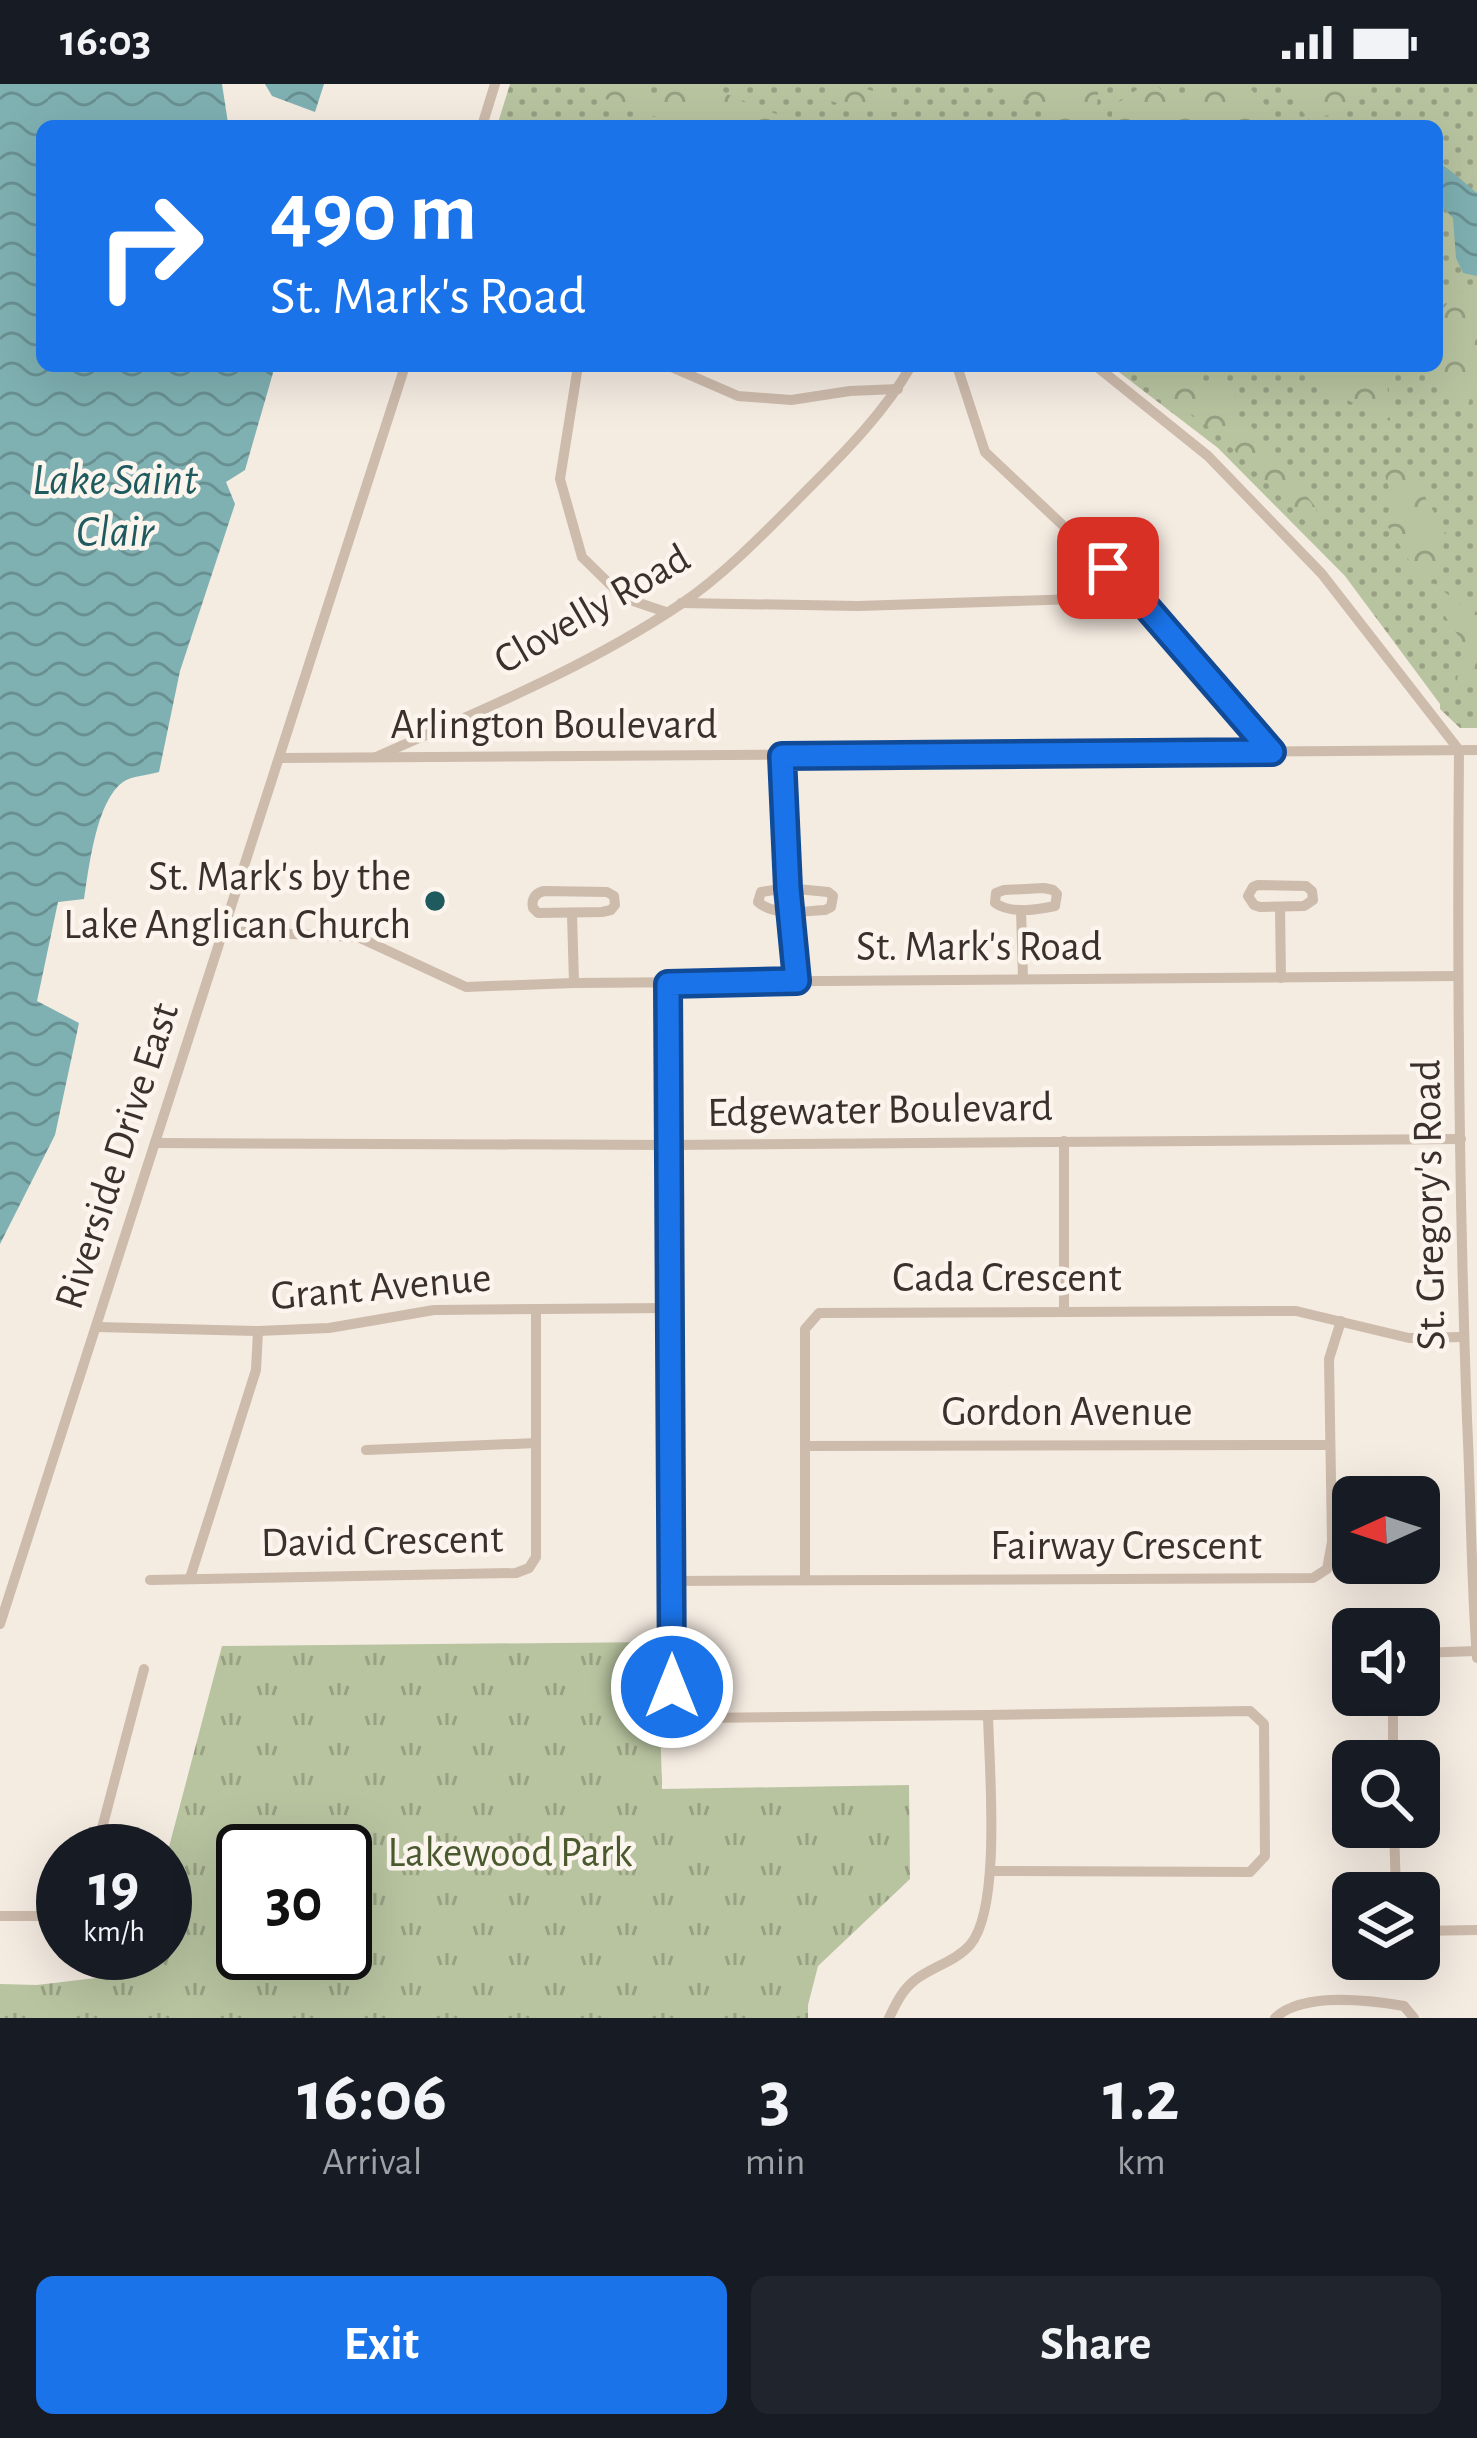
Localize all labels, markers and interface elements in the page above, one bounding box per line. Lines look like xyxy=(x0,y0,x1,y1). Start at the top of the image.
text: 16:03 xyxy=(60,19,151,64)
icon: right xyxy=(72,168,228,324)
text: 490 m xyxy=(270,172,477,256)
text: St. Mark's Road xyxy=(270,270,586,324)
water label: Lake Saint Clair xyxy=(32,458,198,555)
pin xyxy=(1057,517,1159,619)
icon: arrive xyxy=(1075,535,1141,601)
street label: Clovelly Road xyxy=(487,536,697,682)
street label: Arlington Boulevard xyxy=(390,704,718,746)
place label: St. Mark's by the Lake Anglican Church xyxy=(63,856,411,946)
marker: St. Mark's by the Lake Anglican Church xyxy=(422,888,448,914)
street label: St. Mark's Road xyxy=(856,926,1102,968)
street label: Riverside Drive East xyxy=(48,998,186,1314)
street label: St. Gregory's Road xyxy=(1405,1059,1453,1351)
street label: Edgewater Boulevard xyxy=(707,1086,1053,1134)
street label: Grant Avenue xyxy=(269,1256,493,1318)
street label: Cada Crescent xyxy=(892,1257,1122,1299)
street label: Gordon Avenue xyxy=(941,1391,1193,1433)
north arrow xyxy=(1332,1476,1440,1584)
map controls xyxy=(1332,1476,1440,1980)
street label: David Crescent xyxy=(260,1518,504,1564)
street label: Fairway Crescent xyxy=(990,1525,1262,1567)
button: sound xyxy=(1332,1608,1440,1716)
position arrow xyxy=(609,1624,735,1750)
button: search xyxy=(1332,1740,1440,1848)
speed limit sign: 30 xyxy=(216,1824,372,1980)
park label: Lakewood Park xyxy=(388,1832,632,1874)
text: 19 xyxy=(89,1857,139,1917)
button: layers xyxy=(1332,1872,1440,1980)
text: km/h xyxy=(83,1917,145,1947)
text: 16:06 xyxy=(298,2061,447,2133)
text: 3 xyxy=(760,2061,791,2133)
text: 1.2 xyxy=(1103,2061,1179,2133)
text: Arrival xyxy=(322,2143,422,2182)
text: min xyxy=(745,2143,805,2182)
text: km xyxy=(1117,2143,1166,2182)
button: Exit xyxy=(36,2276,727,2414)
button: Share xyxy=(751,2276,1441,2414)

